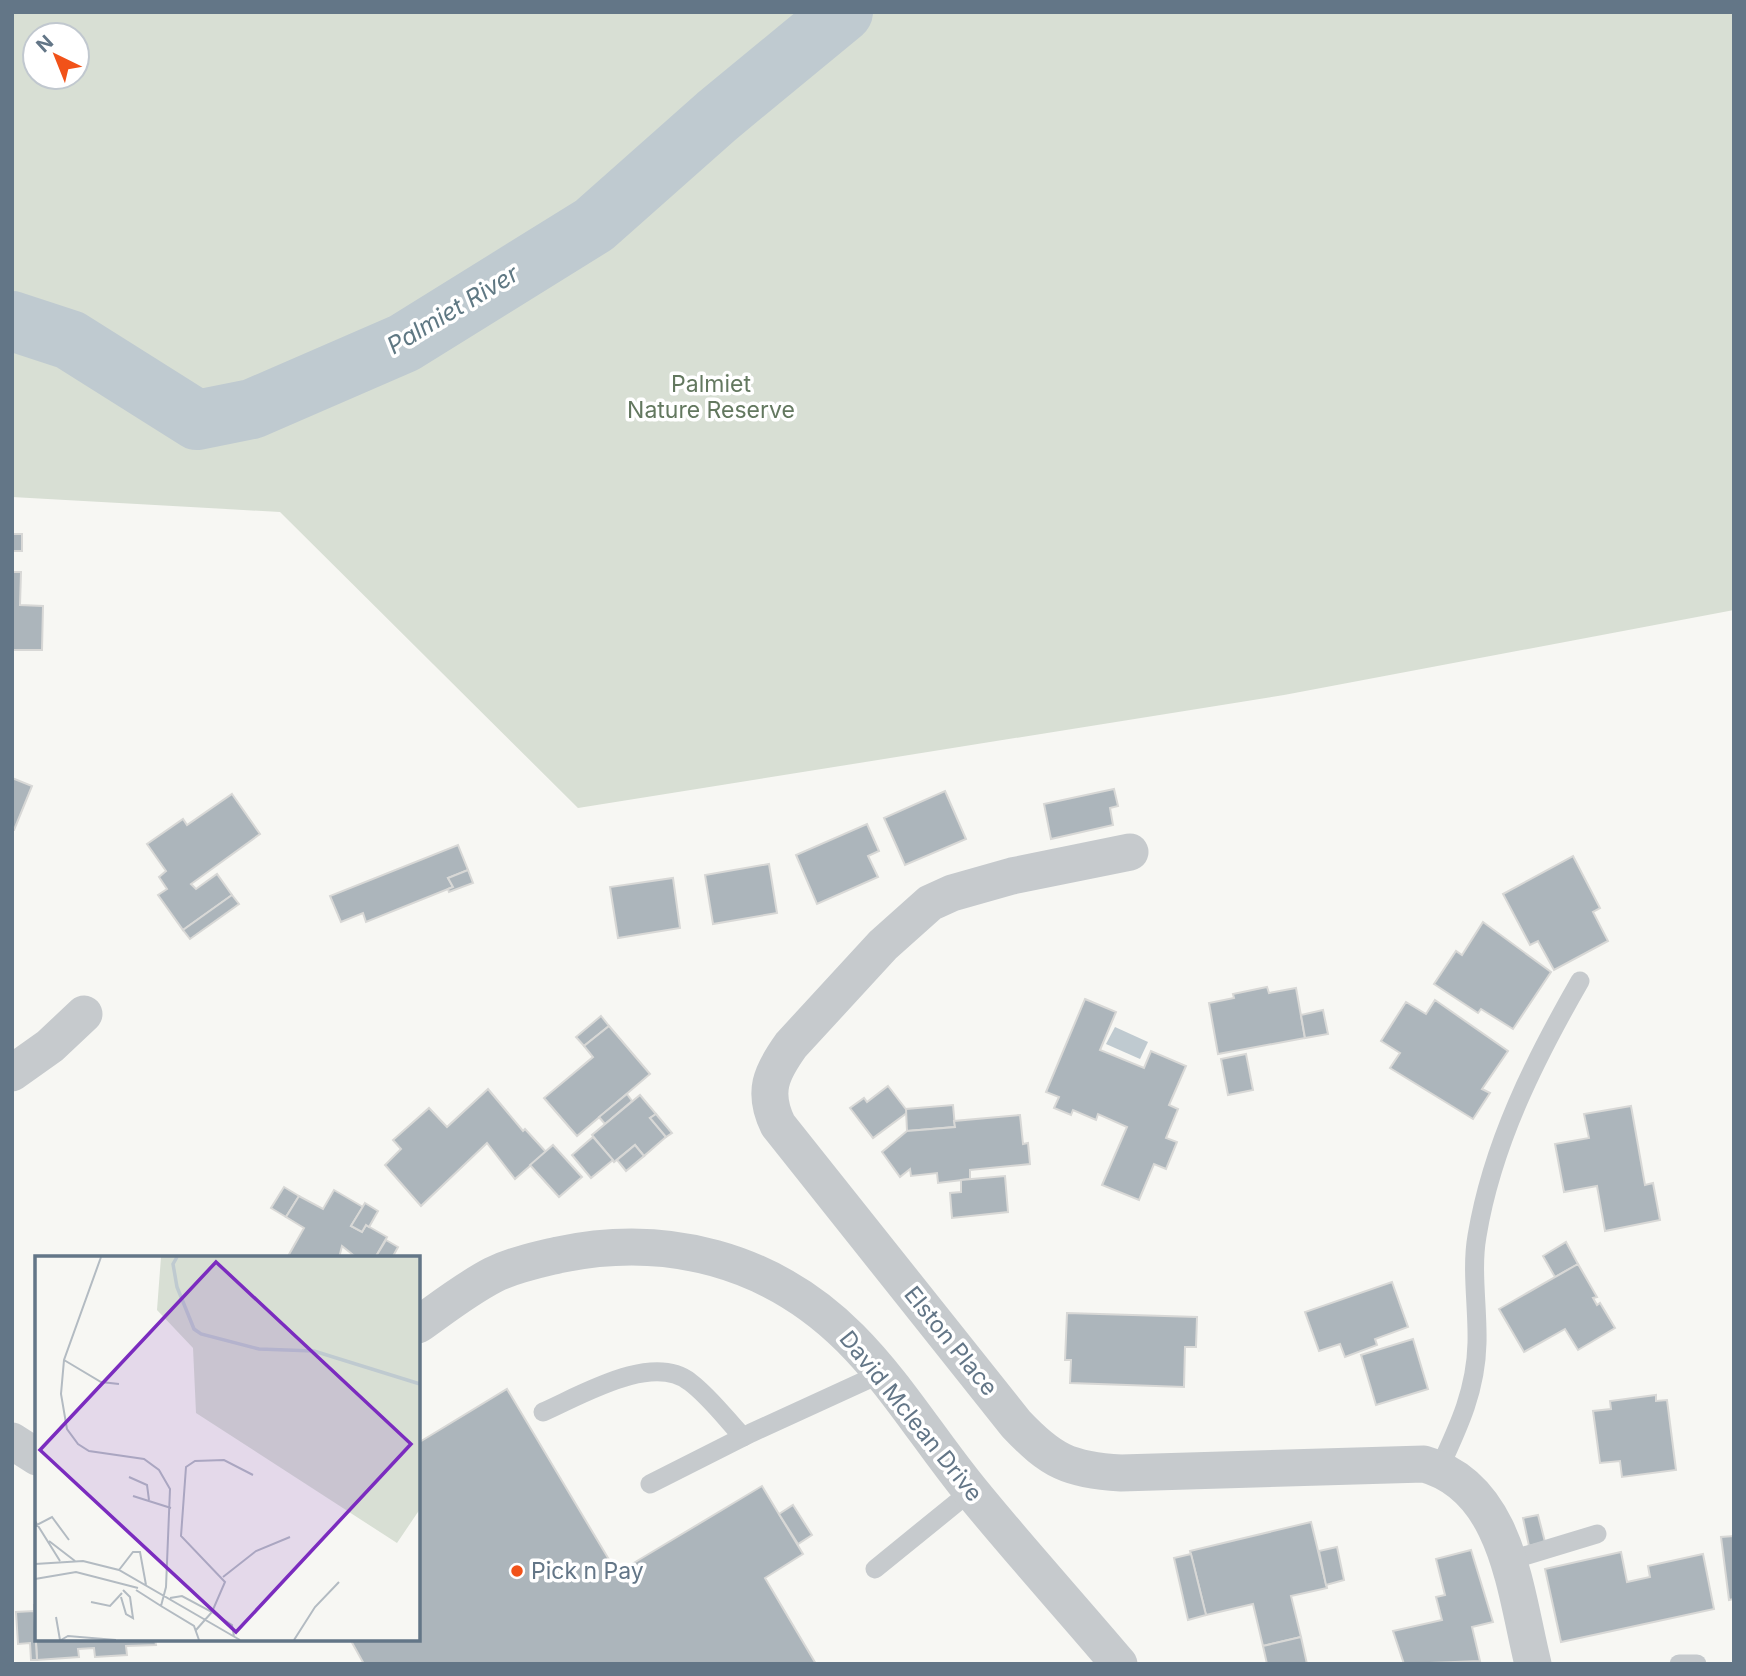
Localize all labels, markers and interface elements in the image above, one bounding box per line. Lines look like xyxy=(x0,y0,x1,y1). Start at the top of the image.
north arrow xyxy=(21,21,91,91)
text: N xyxy=(32,31,58,57)
water label: Palmiet River xyxy=(382,258,525,360)
park label: Palmiet Nature Reserve xyxy=(627,370,795,424)
inset map xyxy=(35,1256,420,1641)
street label: Elston Place xyxy=(898,1281,1004,1401)
street label: David Mclean Drive xyxy=(834,1325,988,1507)
place label: Pick n Pay xyxy=(531,1557,644,1585)
marker: Pick n Pay xyxy=(509,1563,525,1579)

